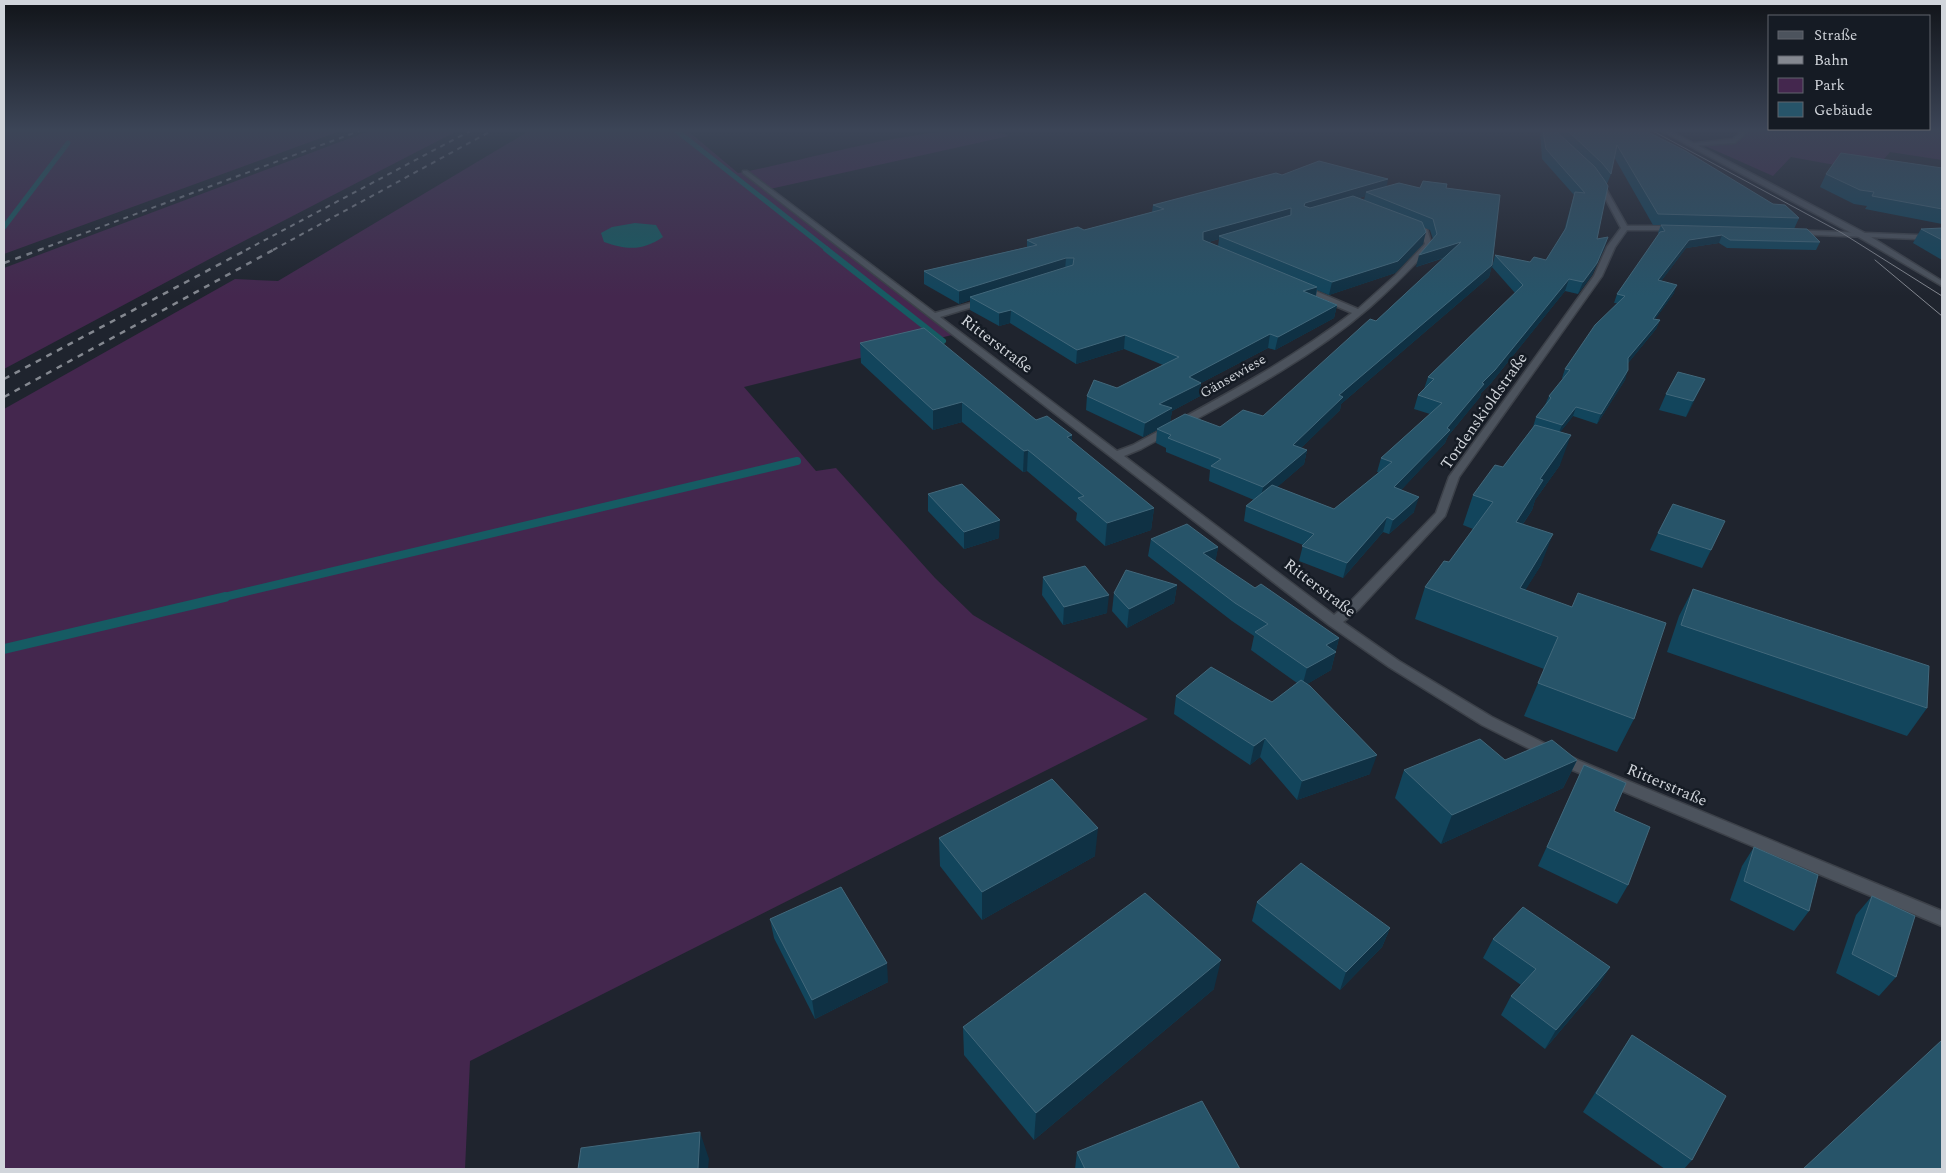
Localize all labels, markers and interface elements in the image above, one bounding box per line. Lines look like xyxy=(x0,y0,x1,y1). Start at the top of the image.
legend xyxy=(1768,15,1931,130)
text: Straße xyxy=(1814,24,1857,47)
text: Bahn xyxy=(1814,49,1849,72)
text: Park xyxy=(1814,74,1845,97)
text: Gebäude xyxy=(1814,99,1873,122)
street label: Ritterstraße xyxy=(956,309,1038,379)
street label: Tordenskioldstraße xyxy=(1435,348,1533,474)
street label: Gänsewiese xyxy=(1196,349,1270,403)
street label: Ritterstraße xyxy=(1279,553,1361,623)
street label: Ritterstraße xyxy=(1623,757,1711,813)

